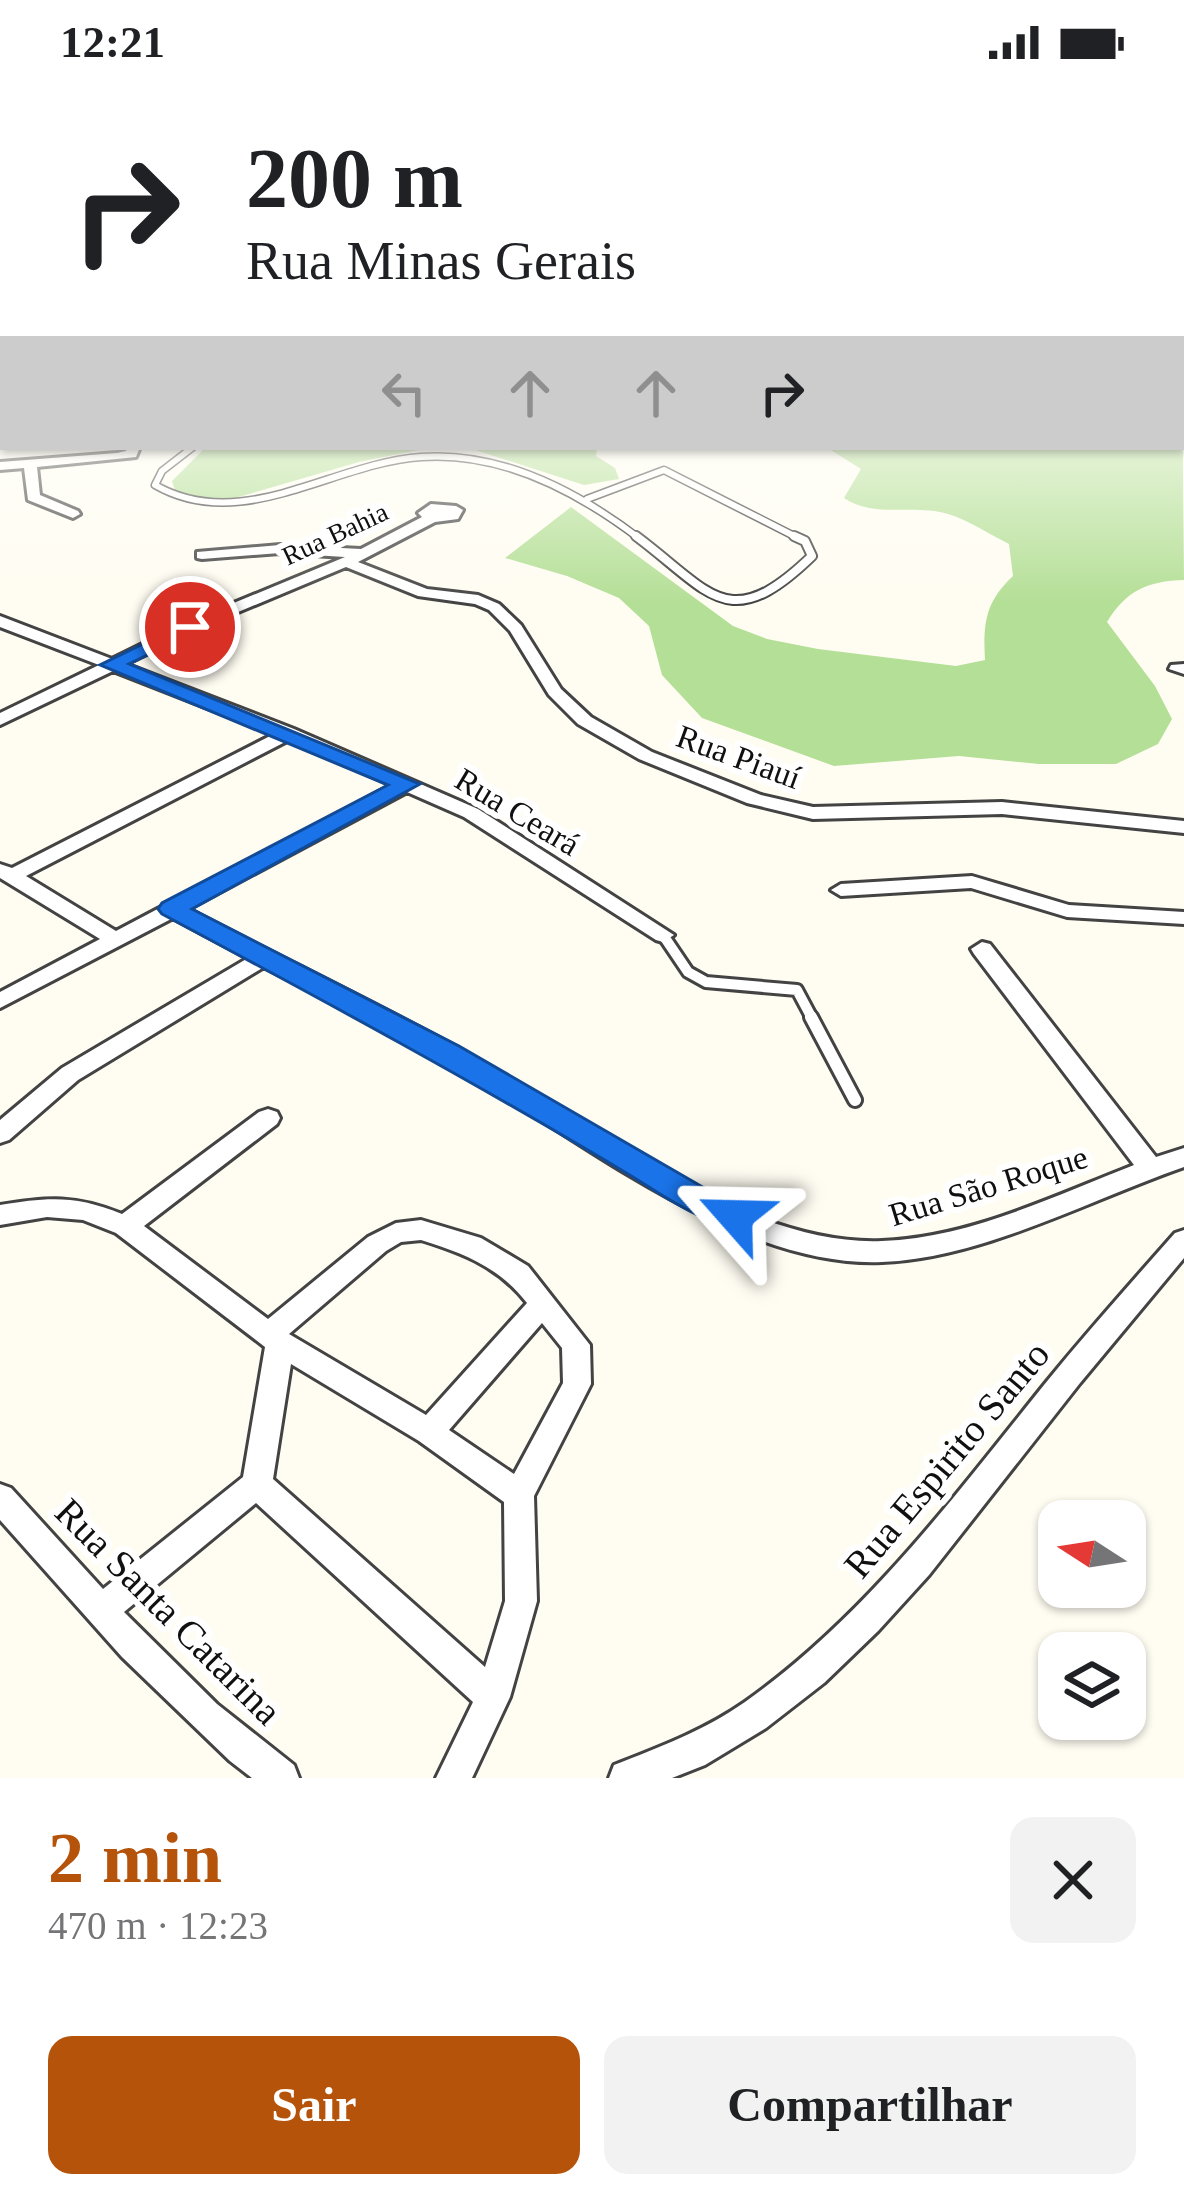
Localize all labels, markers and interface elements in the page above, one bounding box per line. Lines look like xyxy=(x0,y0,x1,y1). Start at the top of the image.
text: 12:21 xyxy=(60,17,165,67)
icon: right xyxy=(48,132,204,288)
text: 200 m xyxy=(246,132,463,225)
text: Rua Minas Gerais xyxy=(246,231,636,291)
icon: left xyxy=(371,360,437,426)
icon: ahead xyxy=(497,360,563,426)
icon: ahead xyxy=(623,360,689,426)
icon: right xyxy=(749,360,815,426)
street label: Rua Bahia xyxy=(277,496,393,572)
pin xyxy=(139,576,241,678)
icon: arrive xyxy=(157,594,223,660)
street label: Rua Piauí xyxy=(672,718,806,796)
street label: Rua Ceará xyxy=(449,761,586,863)
street label: Rua São Roque xyxy=(885,1139,1092,1233)
position arrow xyxy=(672,1153,798,1279)
street label: Rua Espirito Santo xyxy=(835,1333,1058,1587)
street label: Rua Santa Catarina xyxy=(47,1490,290,1733)
north arrow xyxy=(1038,1500,1146,1608)
map controls xyxy=(1038,1500,1146,1740)
button: layers xyxy=(1038,1632,1146,1740)
button: close xyxy=(1010,1817,1136,1943)
text: 2 min xyxy=(48,1818,222,1898)
text: 470 m · 12:23 xyxy=(48,1904,268,1947)
button: Sair xyxy=(48,2036,580,2174)
button: Compartilhar xyxy=(604,2036,1136,2174)

